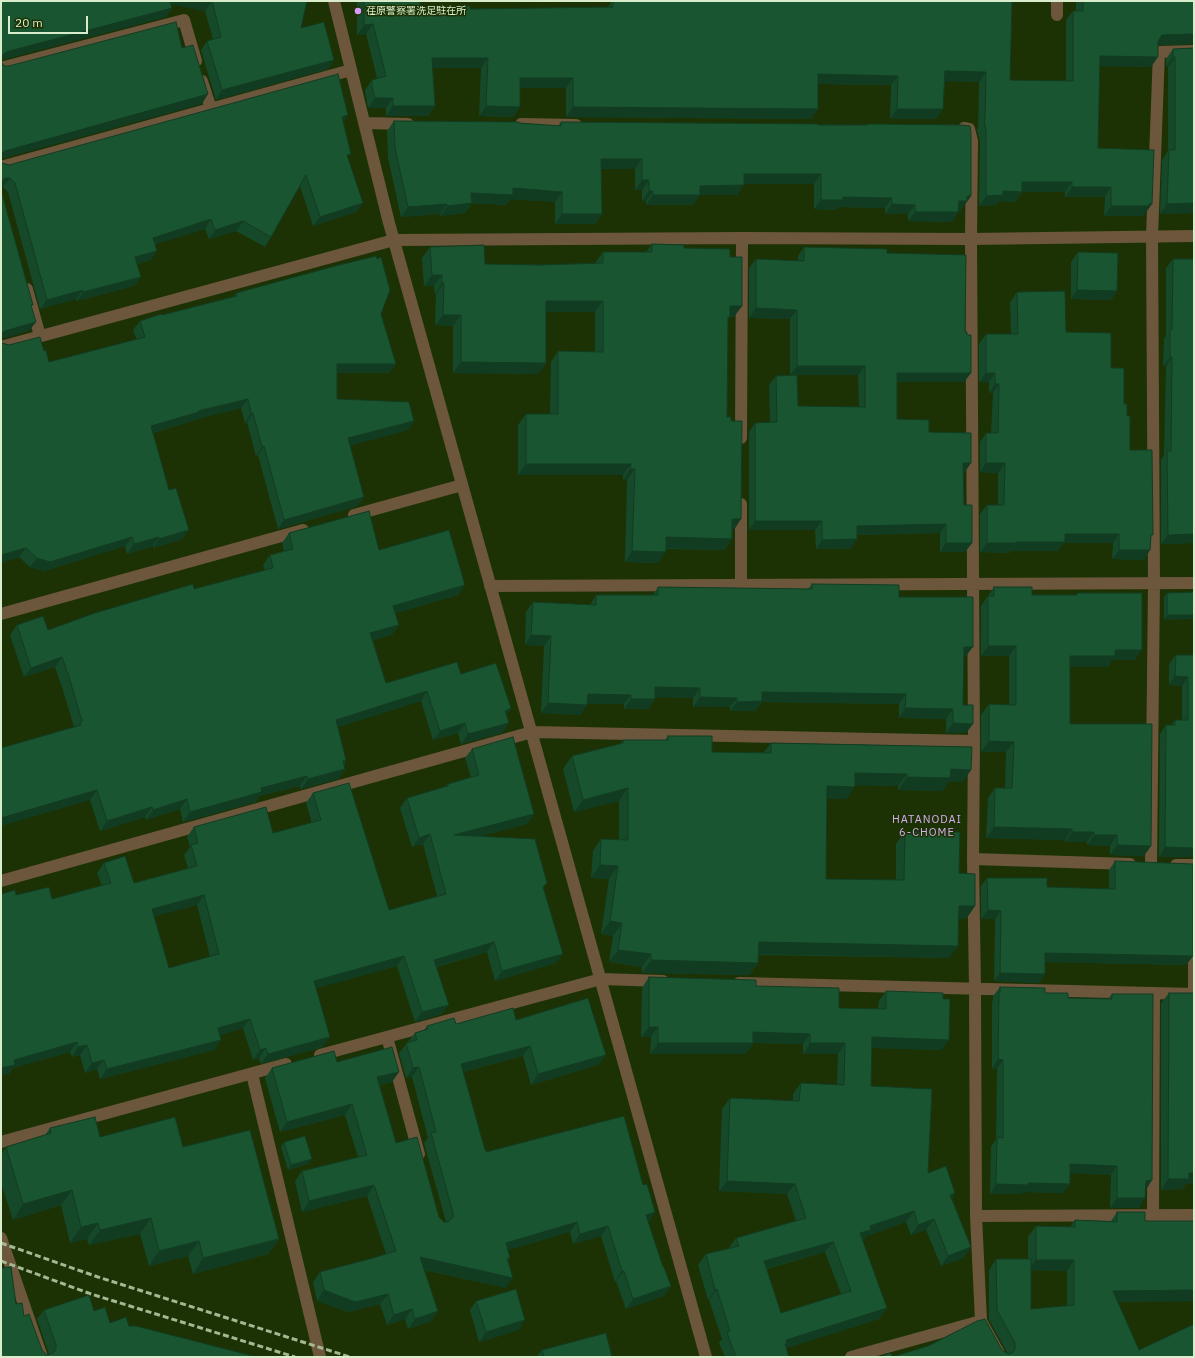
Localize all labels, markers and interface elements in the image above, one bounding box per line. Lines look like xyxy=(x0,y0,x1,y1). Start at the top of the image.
place label: 荏原警察署洗足駐在所 xyxy=(366,5,466,17)
marker: 荏原警察署洗足駐在所 xyxy=(353,6,363,16)
scale bar xyxy=(10,8,90,34)
text: 20 m xyxy=(15,15,43,30)
district label: HATANODAI 6-CHOME xyxy=(892,813,962,839)

